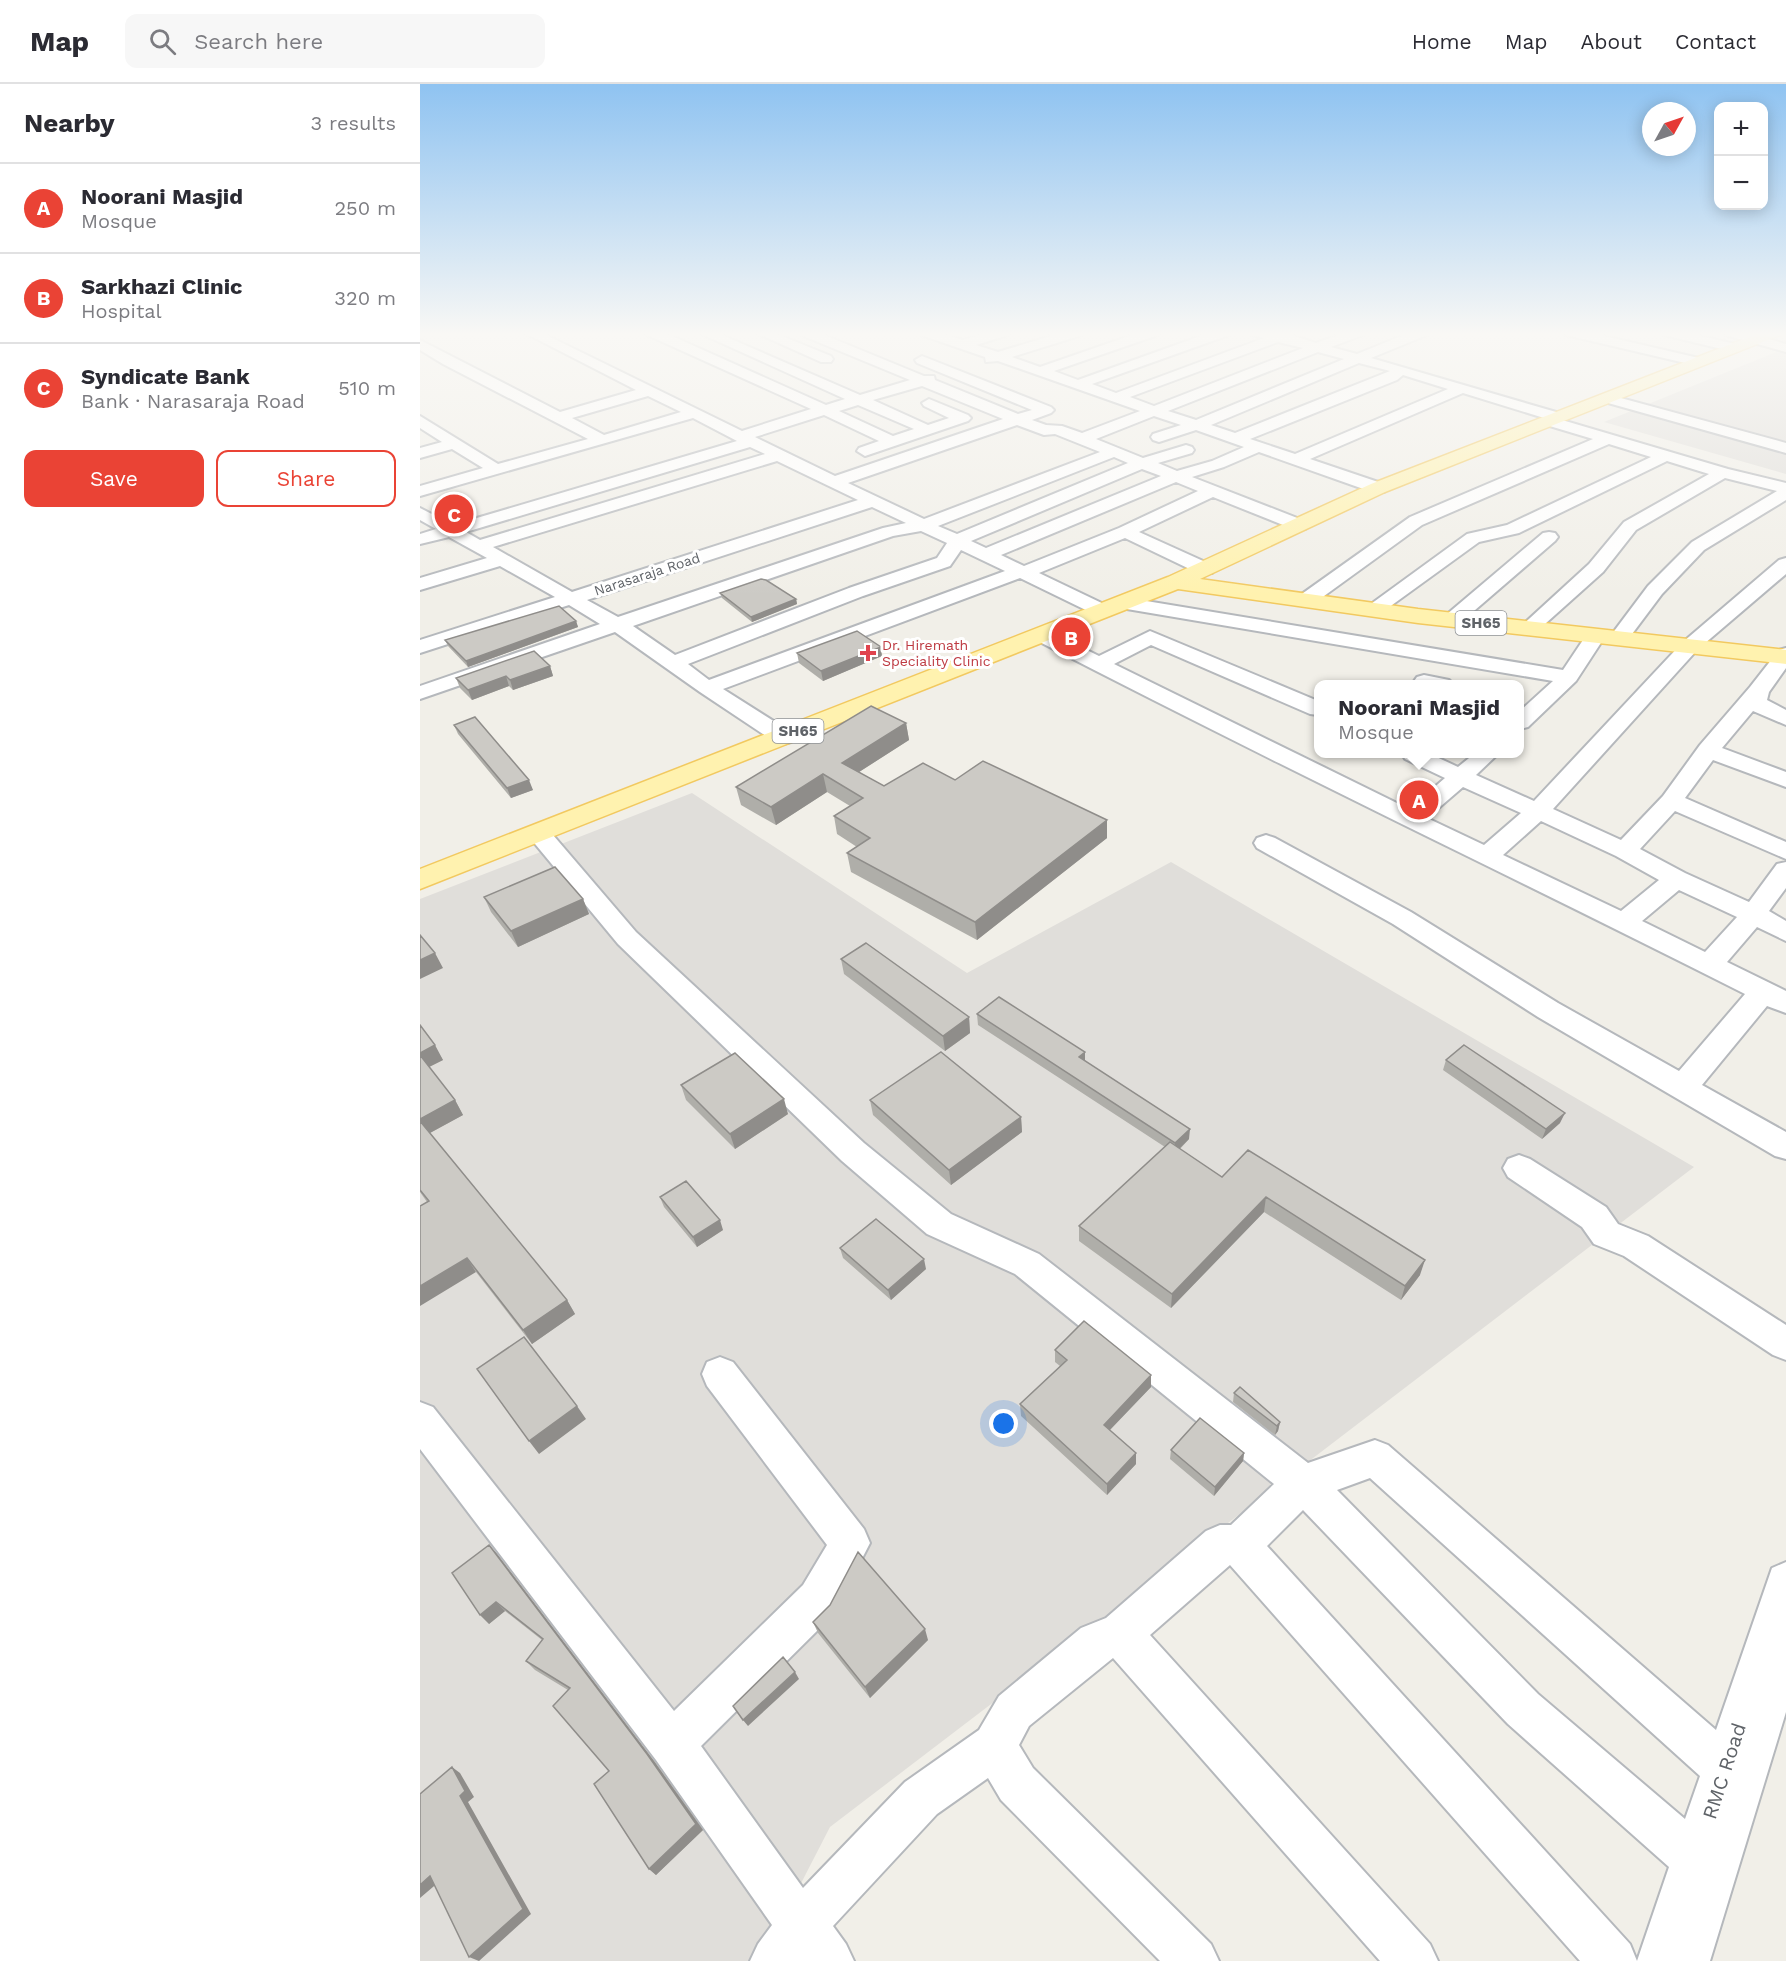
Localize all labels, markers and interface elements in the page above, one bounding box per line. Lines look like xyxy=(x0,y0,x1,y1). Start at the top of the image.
search box xyxy=(125,14,545,68)
text: Map xyxy=(30,25,89,58)
icon: search xyxy=(146,25,179,58)
text: Search here xyxy=(194,29,323,54)
text: Home xyxy=(1412,29,1472,54)
text: Map xyxy=(1505,29,1548,54)
text: About xyxy=(1581,29,1642,54)
text: Contact xyxy=(1675,29,1756,54)
north arrow xyxy=(1642,102,1696,156)
map controls xyxy=(1714,102,1768,210)
button: + xyxy=(1714,102,1768,156)
text: Nearby xyxy=(24,108,115,138)
text: 3 results xyxy=(311,111,396,135)
button: − xyxy=(1714,156,1768,210)
text: Noorani Masjid xyxy=(81,184,243,209)
text: A xyxy=(37,196,50,220)
text: 250 m xyxy=(334,196,396,220)
text: Mosque xyxy=(81,209,157,233)
text: Sarkhazi Clinic xyxy=(81,274,243,299)
text: B xyxy=(37,286,50,310)
text: 320 m xyxy=(334,286,396,310)
text: Hospital xyxy=(81,299,162,323)
text: Syndicate Bank xyxy=(81,364,250,389)
text: C xyxy=(37,376,50,400)
text: 510 m xyxy=(338,376,396,400)
text: Bank · Narasaraja Road xyxy=(81,389,305,413)
button: Save xyxy=(24,450,204,507)
button: Share xyxy=(216,450,396,507)
pin: C xyxy=(435,492,474,536)
street label: Narasaraja Road xyxy=(592,549,702,599)
road number: SH65 xyxy=(1456,611,1506,635)
pin: B xyxy=(1052,614,1090,660)
place label: Dr. Hiremath Speciality Clinic xyxy=(882,637,991,669)
marker: Dr. Hiremath Speciality Clinic xyxy=(859,644,877,662)
popup xyxy=(1314,680,1524,758)
text: Noorani Masjid xyxy=(1338,695,1500,720)
road number: SH65 xyxy=(772,719,824,743)
text: Mosque xyxy=(1338,720,1414,744)
pin: A xyxy=(1400,778,1438,822)
your location xyxy=(989,1409,1018,1438)
street label: RMC Road xyxy=(1697,1720,1751,1822)

